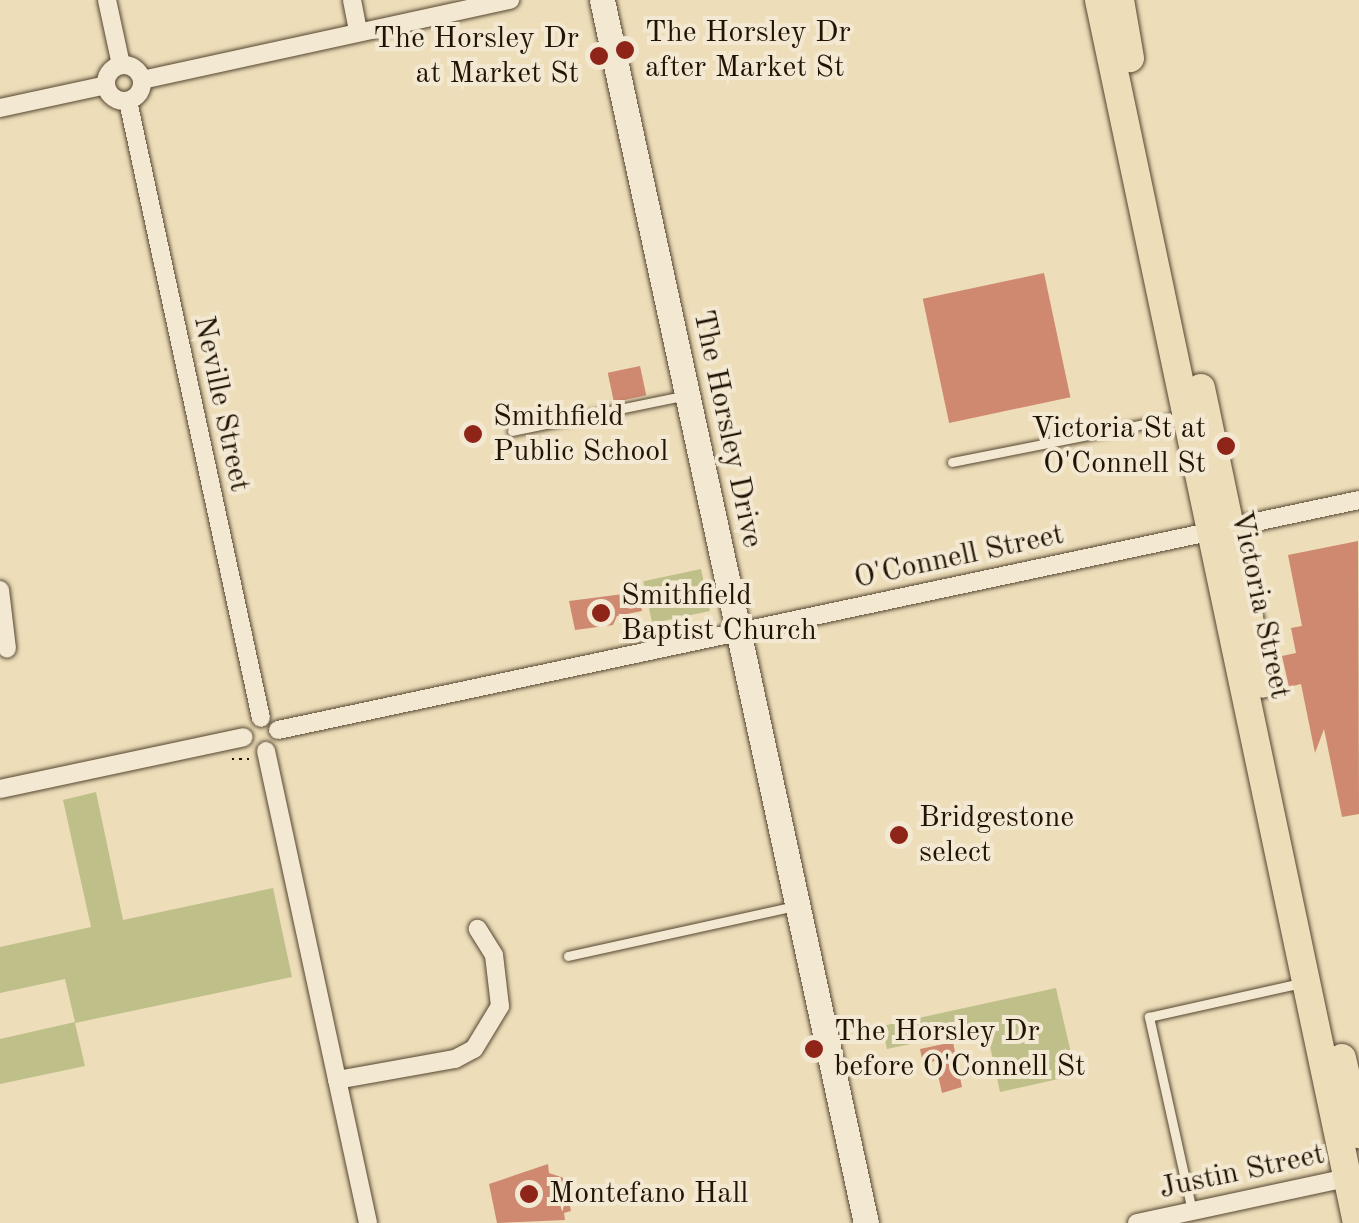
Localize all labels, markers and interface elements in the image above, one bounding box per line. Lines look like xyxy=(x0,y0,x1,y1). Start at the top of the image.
place label: The Horsley Dr after Market St xyxy=(645,15,851,86)
place label: The Horsley Dr at Market St xyxy=(373,21,579,92)
marker: The Horsley Dr after Market St xyxy=(614,39,636,61)
marker: The Horsley Dr at Market St xyxy=(588,45,610,67)
street label: The Horsley Drive xyxy=(684,307,770,551)
street label: Neville Street xyxy=(185,313,257,495)
place label: Smithfield Public School xyxy=(493,399,668,470)
place label: Victoria St at O'Connell St xyxy=(1031,411,1206,482)
marker: Smithfield Public School xyxy=(462,423,484,445)
marker: Victoria St at O'Connell St xyxy=(1215,435,1237,457)
street label: Victoria Street xyxy=(1222,508,1298,702)
street label: O'Connell Street xyxy=(851,517,1067,597)
place label: Smithfield Baptist Church xyxy=(621,578,817,648)
marker: Smithfield Baptist Church xyxy=(590,602,612,624)
place label: Bridgestone select xyxy=(919,800,1074,870)
marker: Bridgestone select xyxy=(888,824,910,846)
place label: The Horsley Dr before O'Connell St xyxy=(834,1014,1086,1084)
marker: The Horsley Dr before O'Connell St xyxy=(803,1038,825,1060)
street label: Justin Street xyxy=(1156,1137,1328,1207)
place label: Montefano Hall xyxy=(549,1176,748,1212)
marker: Montefano Hall xyxy=(518,1183,540,1205)

